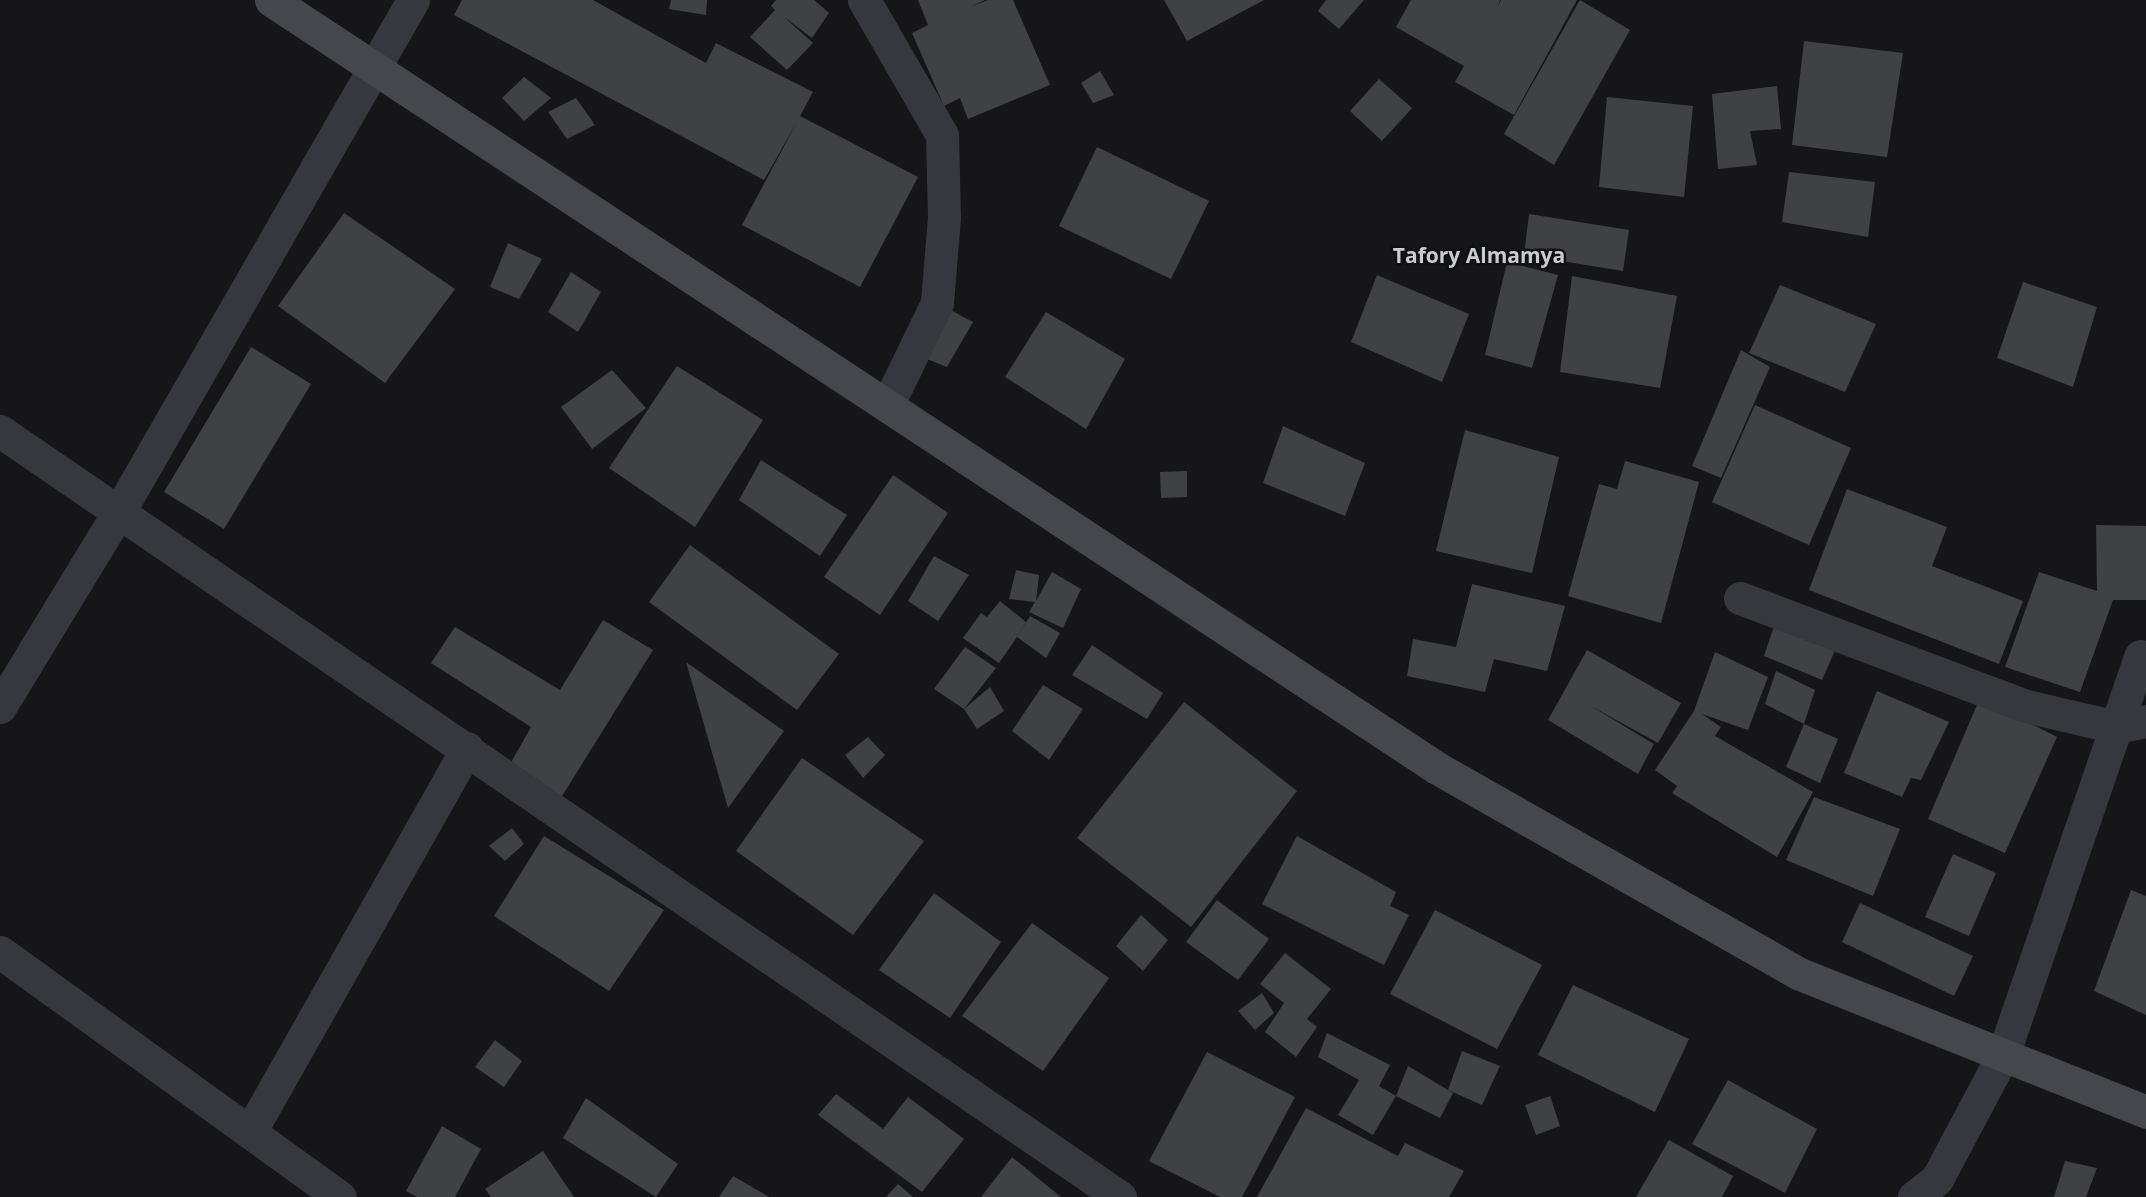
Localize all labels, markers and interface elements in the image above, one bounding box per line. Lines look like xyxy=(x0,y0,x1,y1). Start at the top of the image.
district label: Tafory Almamya xyxy=(1393,242,1565,268)

